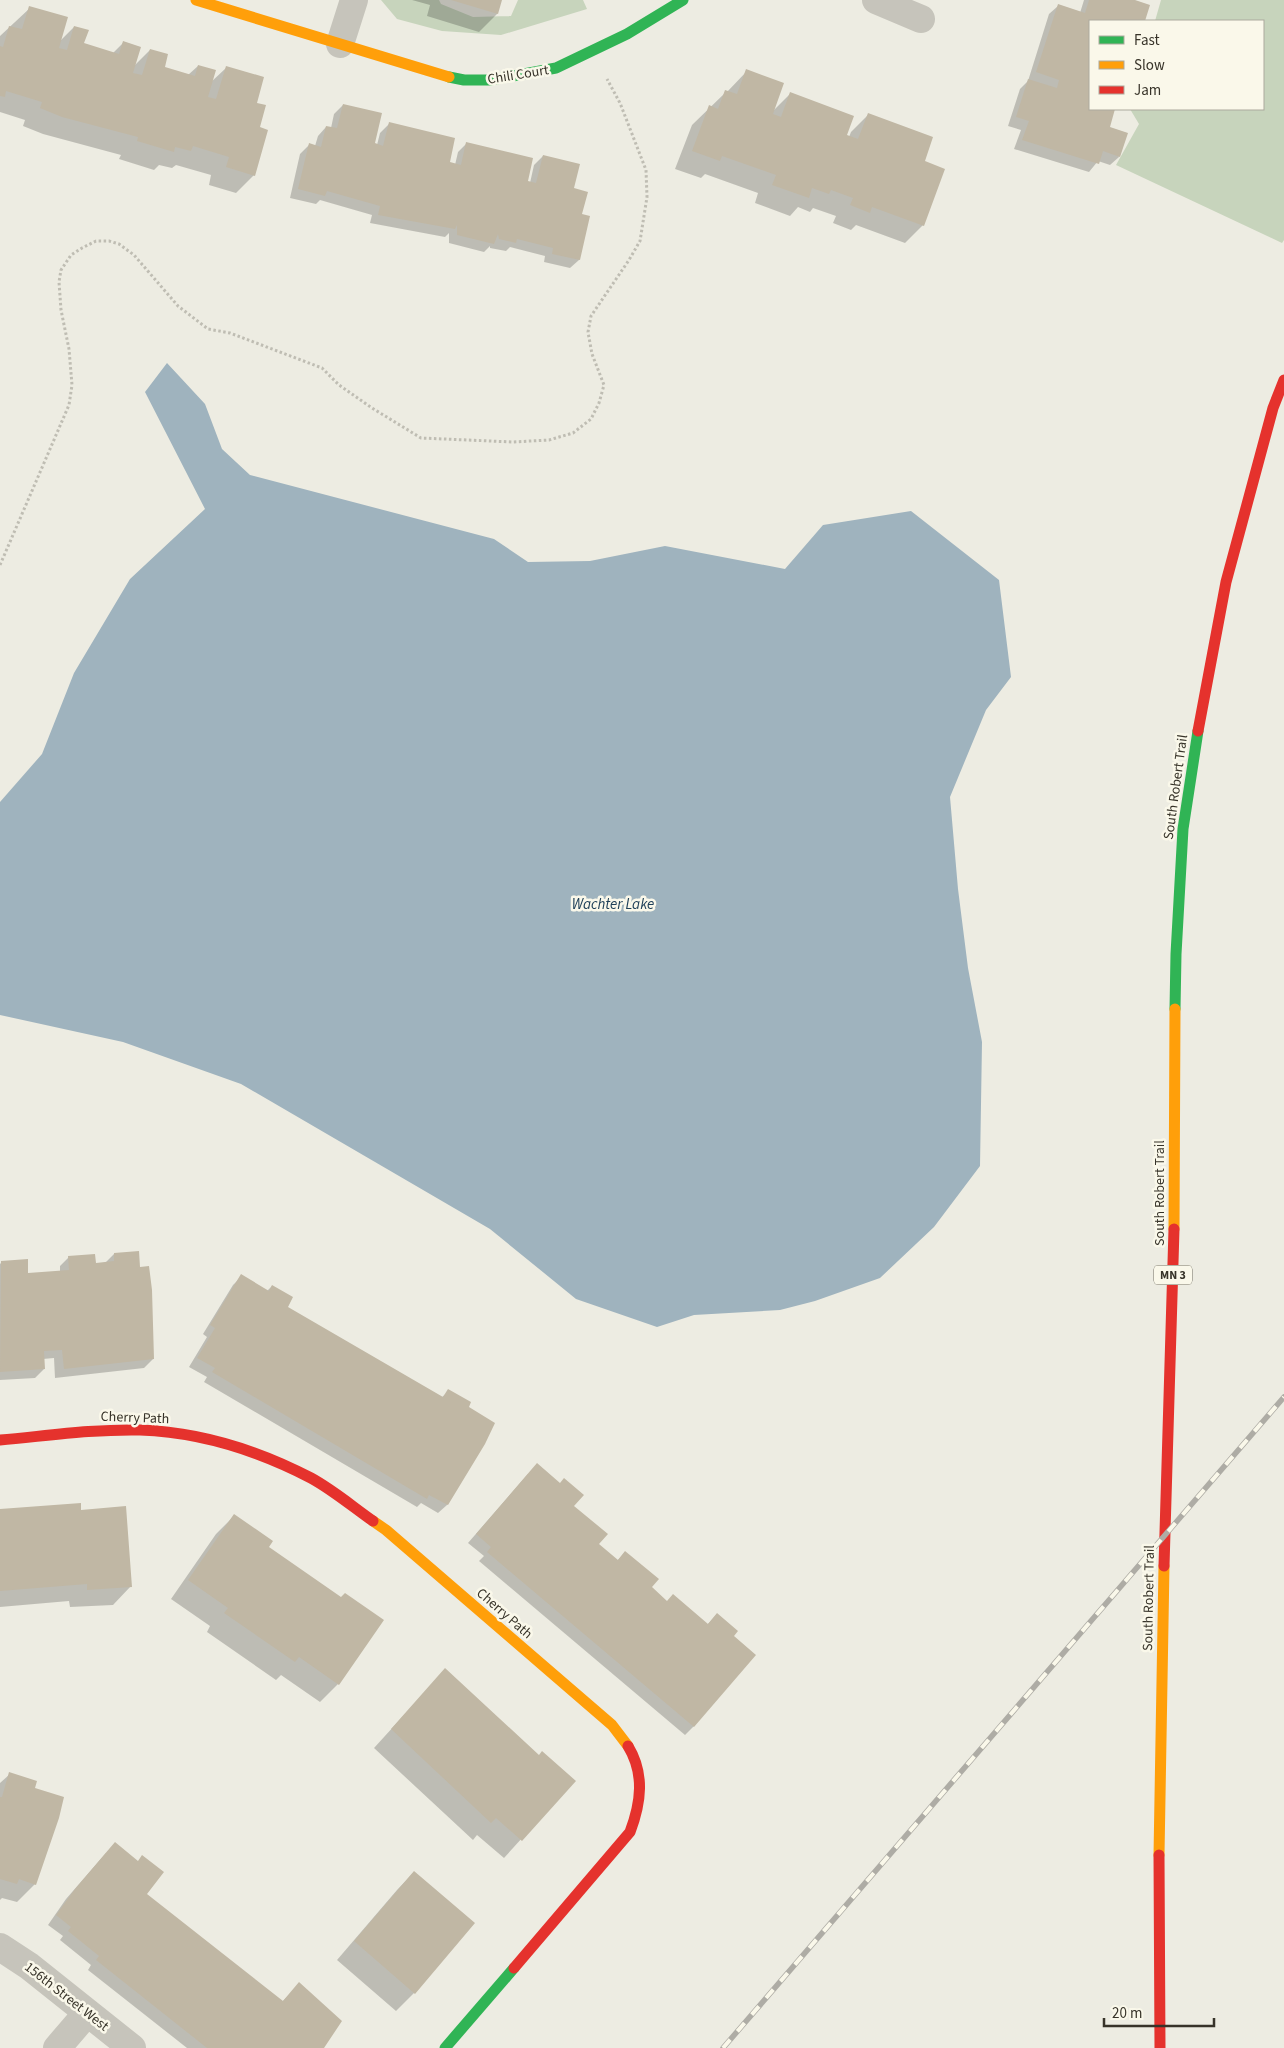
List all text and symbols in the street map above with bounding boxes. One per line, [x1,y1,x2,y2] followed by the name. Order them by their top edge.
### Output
[1089,20,1264,110] legend
[1134,30,1160,51] text: Fast
[1134,55,1165,76] text: Slow
[486,60,550,90] street label: Chili Court
[1134,80,1161,101] text: Jam
[1159,733,1193,841] street label: South Robert Trail
[572,894,654,915] water label: Wachter Lake
[1150,1140,1170,1246] street label: South Robert Trail
[1154,1266,1192,1284] road number: MN 3
[100,1407,170,1429] street label: Cherry Path
[1138,1545,1160,1651] street label: South Robert Trail
[472,1584,537,1644] street label: Cherry Path
[20,1957,113,2036] street label: 156th Street West
[1104,1996,1214,2028] scale bar
[1112,2003,1142,2024] text: 20 m

